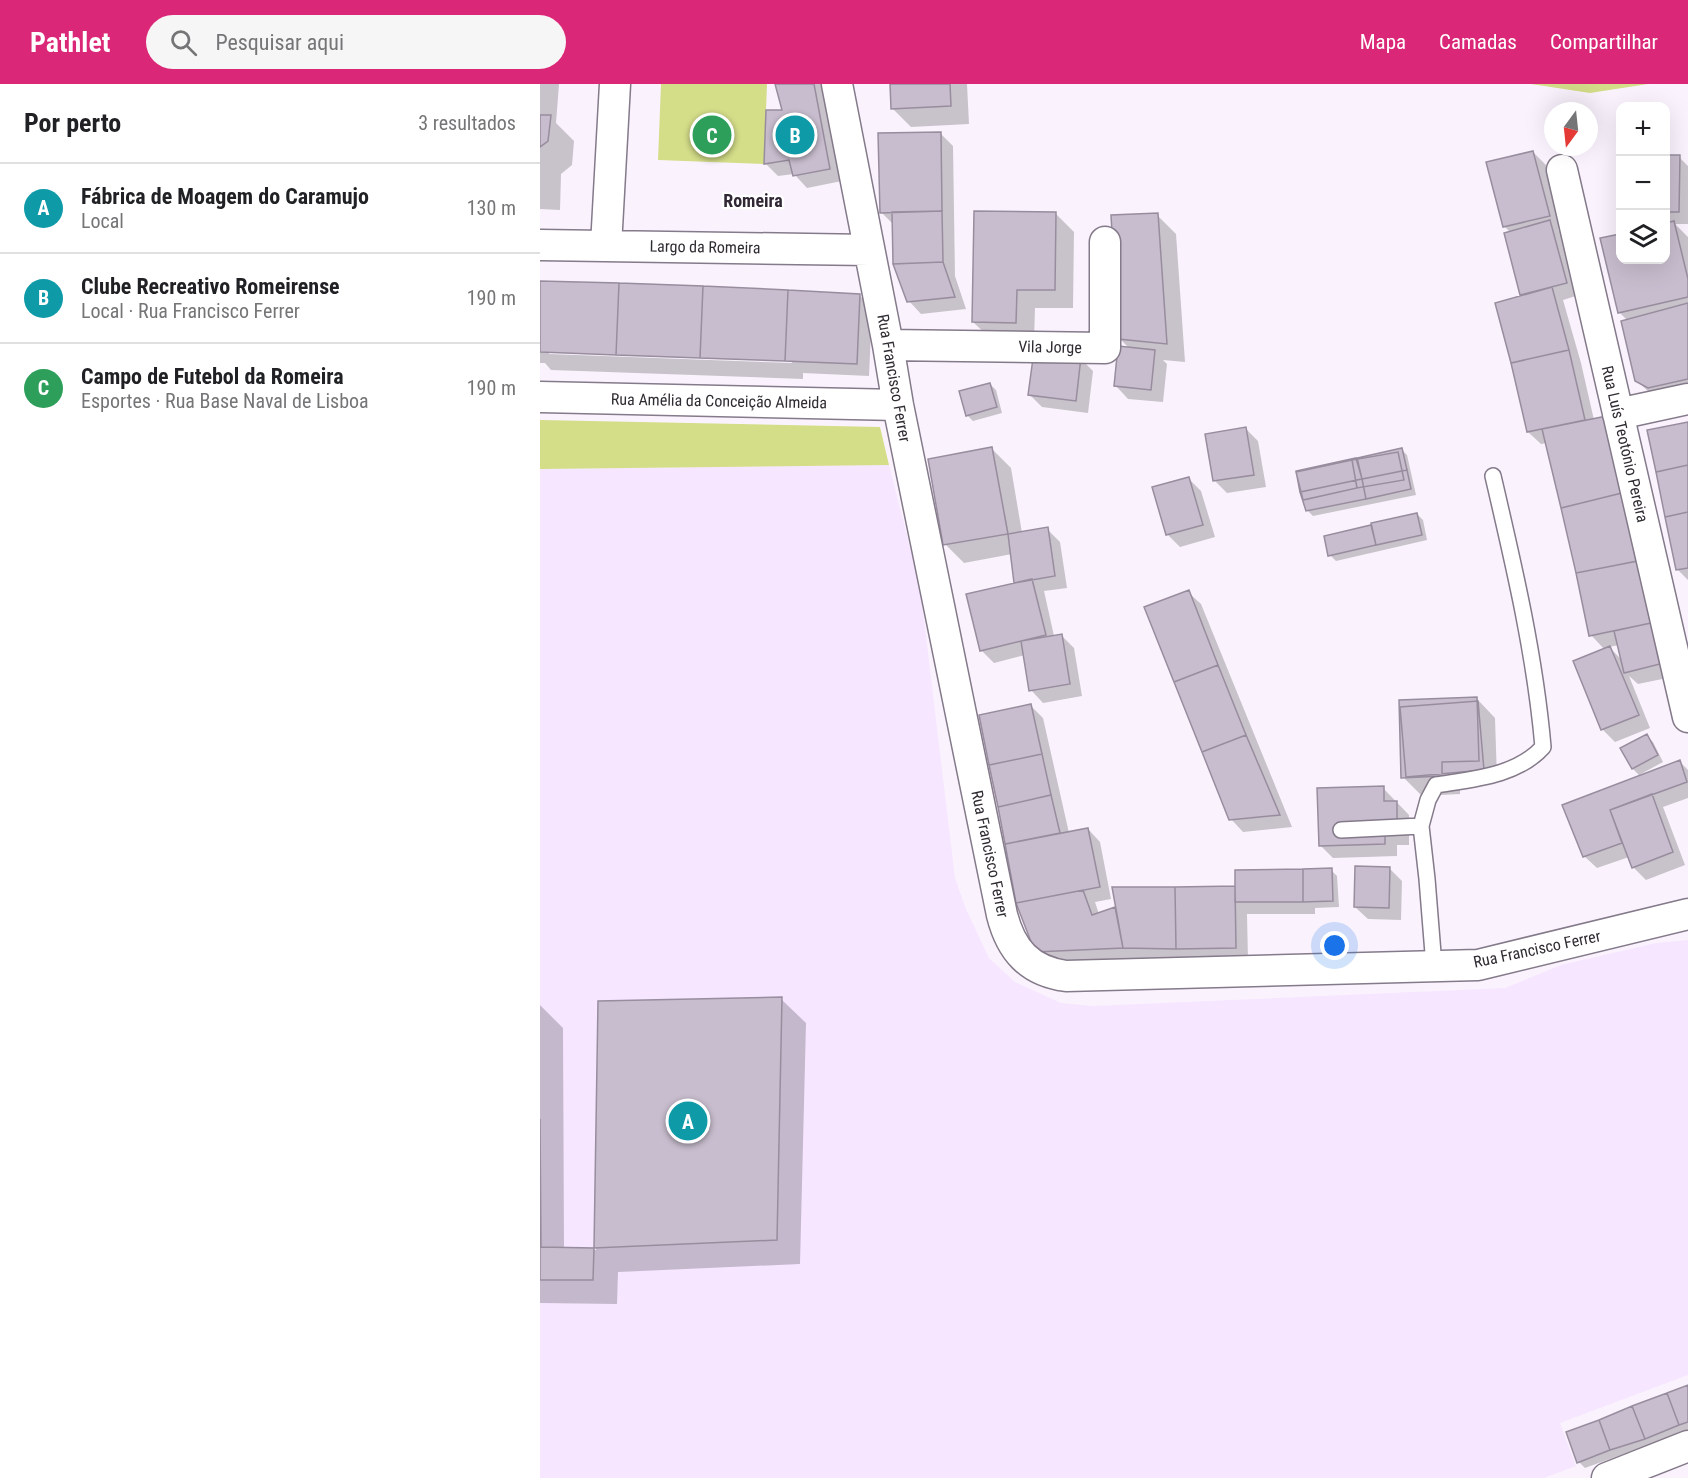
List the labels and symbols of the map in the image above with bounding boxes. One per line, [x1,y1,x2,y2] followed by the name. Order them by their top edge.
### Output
[1544,102,1598,156] north arrow
[692,112,732,158] pin: C
[776,112,814,158] pin: B
[723,190,783,211] district label: Romeira
[649,237,761,257] street label: Largo da Romeira
[873,313,915,444] street label: Rua Francisco Ferrer
[1018,337,1082,357] street label: Vila Jorge
[1598,364,1652,524] street label: Rua Luís Teotónio Pereira
[611,390,827,412] street label: Rua Amélia da Conceição Almeida
[967,789,1013,919] street label: Rua Francisco Ferrer
[1472,926,1602,972] street label: Rua Francisco Ferrer
[1320,931,1349,960] your location
[668,1098,708,1144] pin: A

